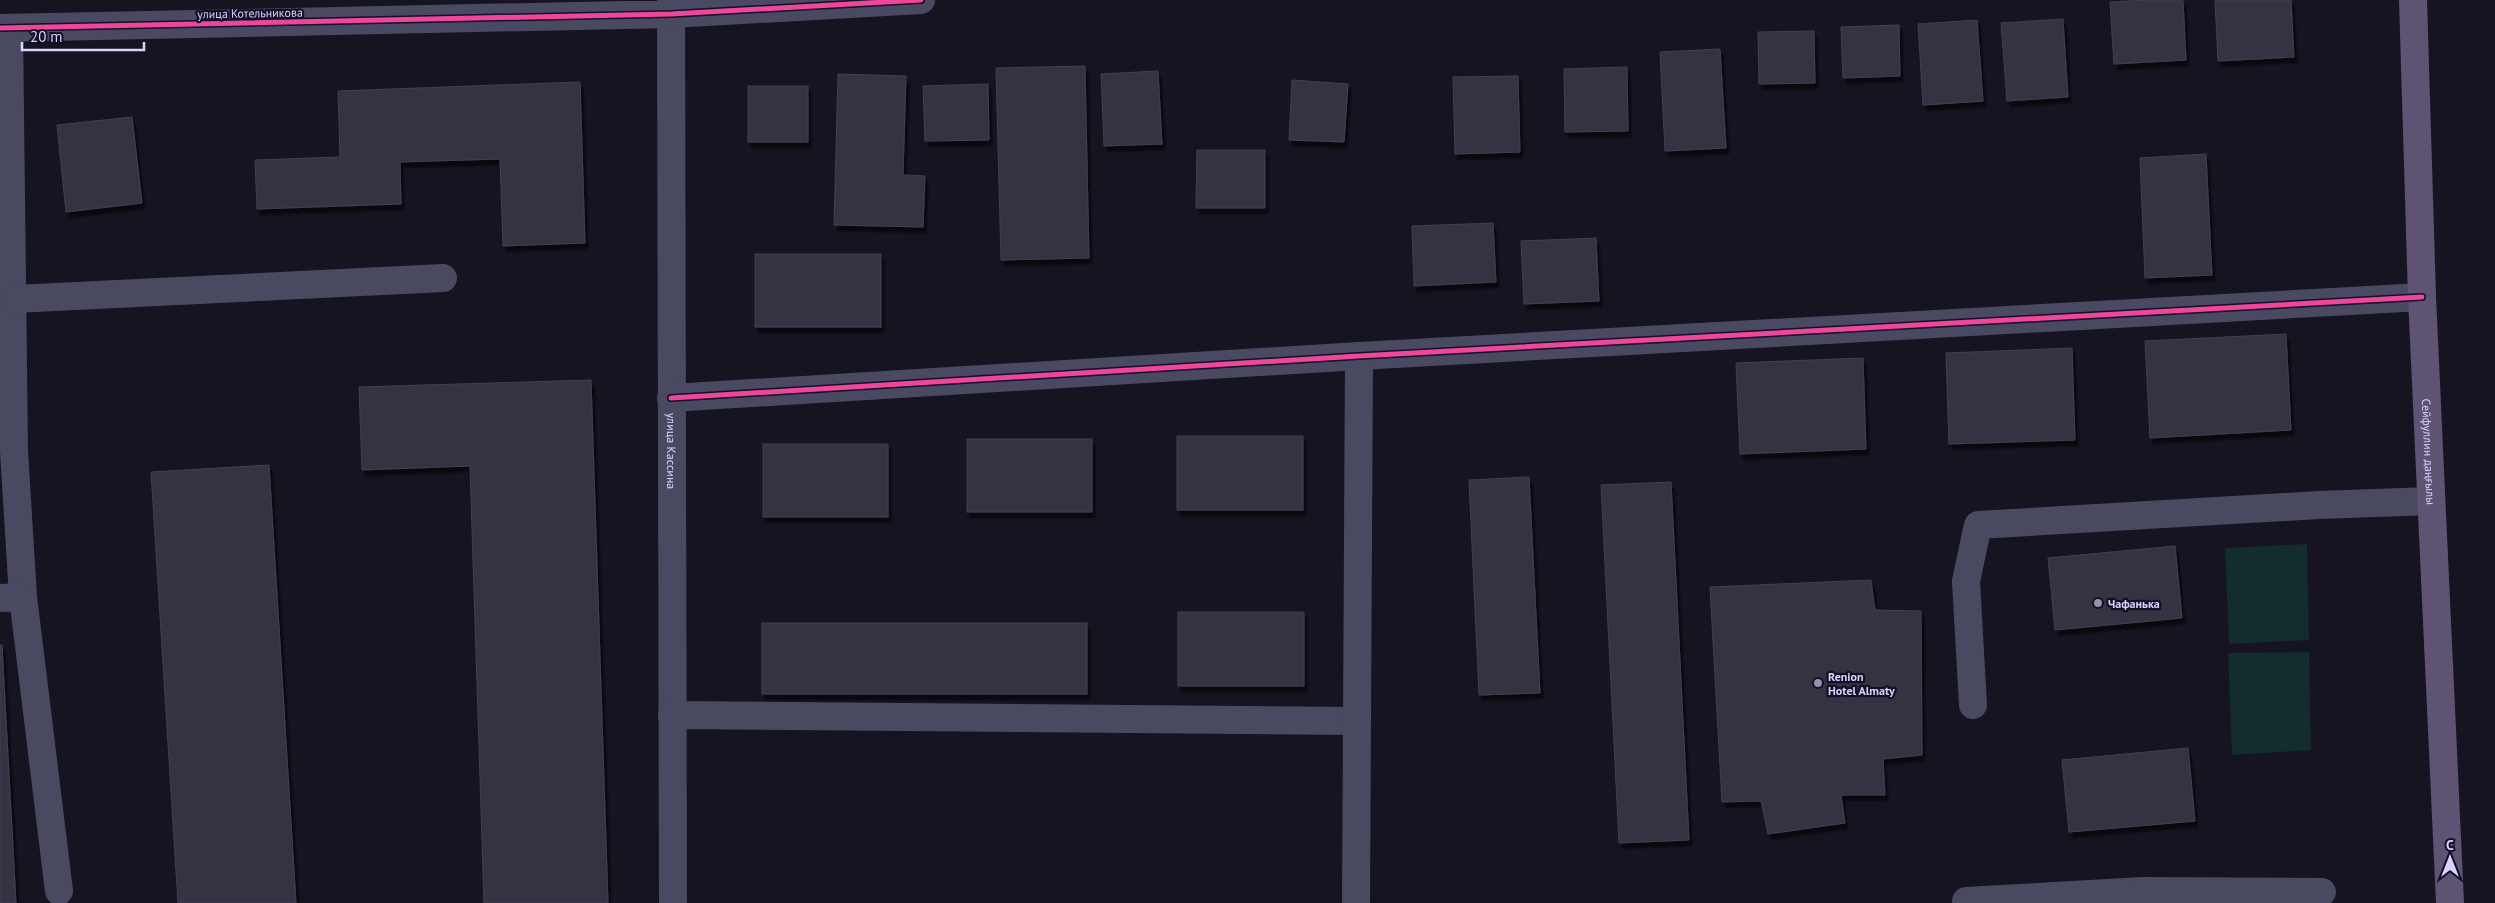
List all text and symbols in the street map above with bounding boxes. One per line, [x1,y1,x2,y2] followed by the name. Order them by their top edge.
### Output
[197,5,303,21] street label: улица Котельникова
[22,20,145,52] scale bar
[30,27,63,46] text: 20 m
[2419,398,2439,505] street label: Сейфуллин даңғылы
[664,413,680,489] street label: улица Кассина
[2108,596,2160,611] place label: Чафанька
[2092,597,2104,609] marker: Чафанька
[1828,669,1895,698] place label: Renion Hotel Almaty
[1812,677,1824,689] marker: Renion Hotel Almaty
[2425,833,2475,883] north arrow
[2446,836,2454,854] text: С

